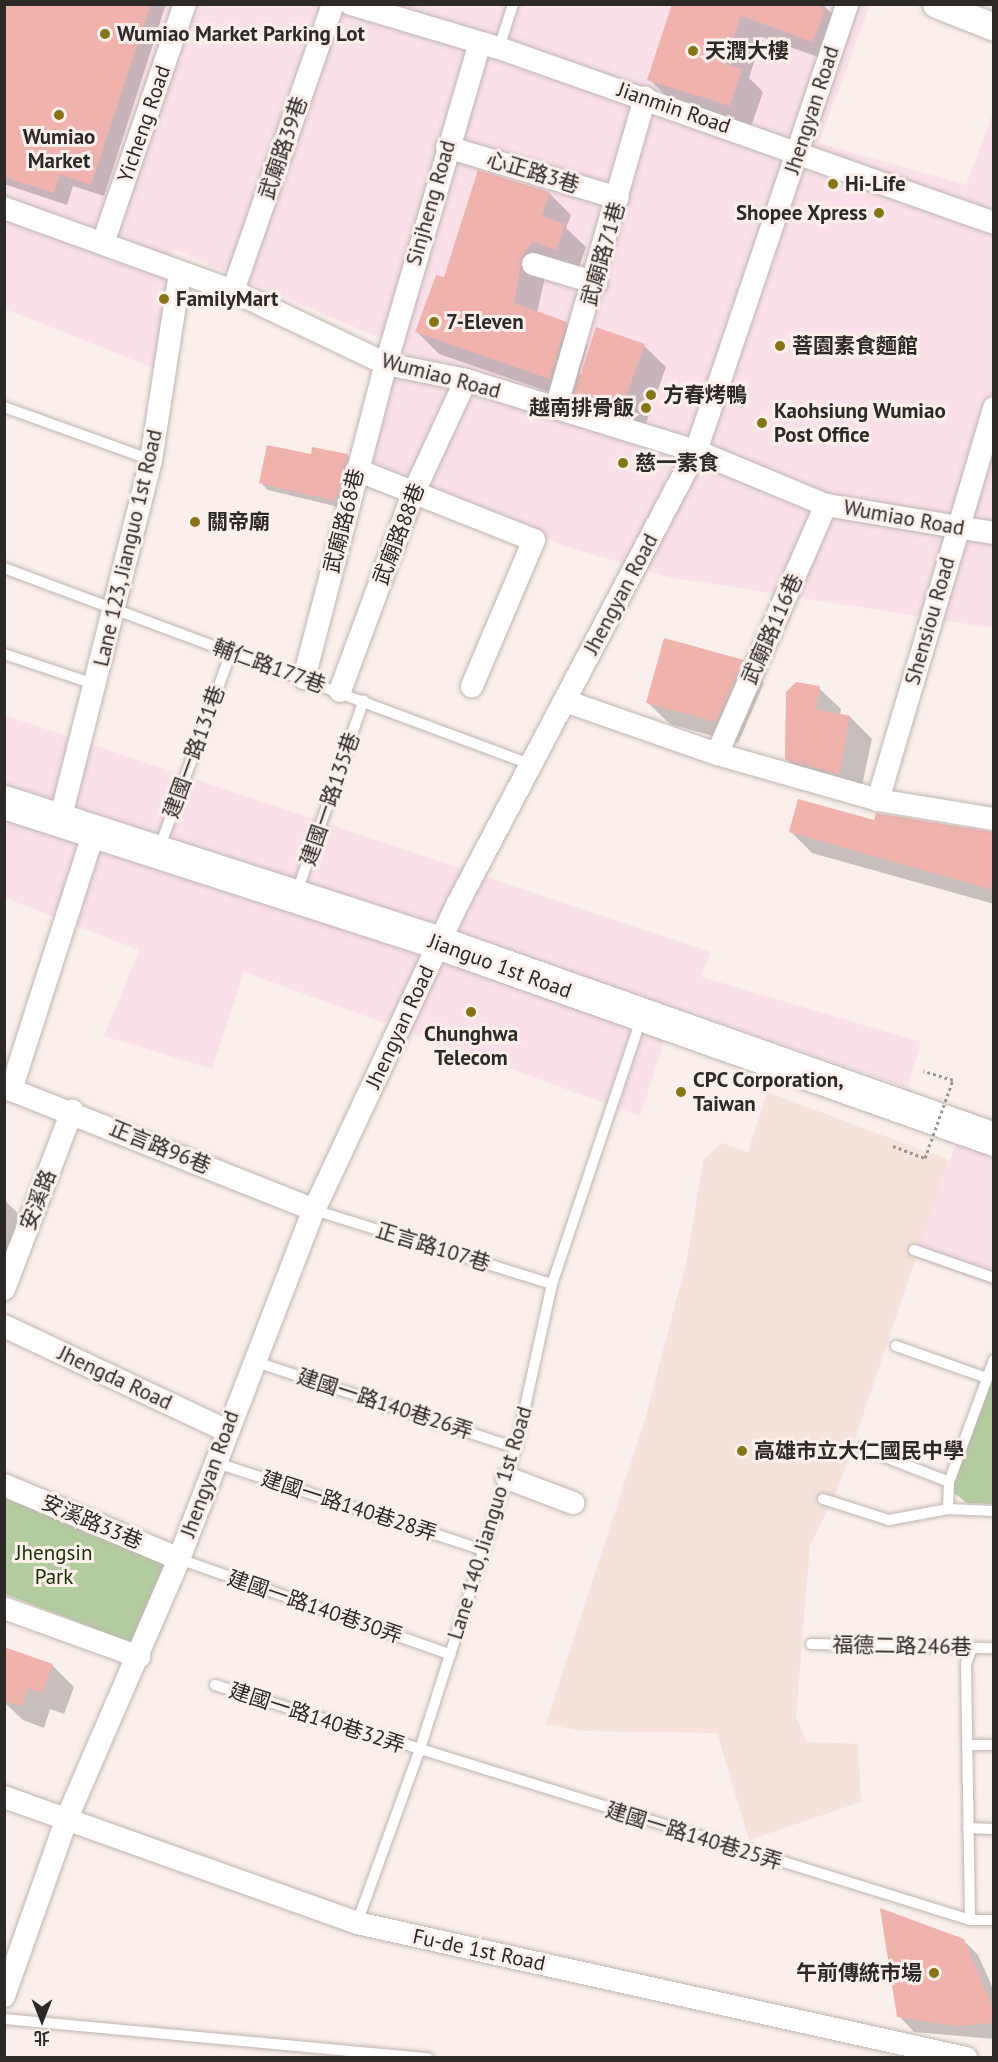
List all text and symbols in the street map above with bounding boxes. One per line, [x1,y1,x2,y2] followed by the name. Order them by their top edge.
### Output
[117,21,365,47] place label: Wumiao Market Parking Lot
[98,27,112,41] marker: Wumiao Market Parking Lot
[705,38,789,64] place label: 天潤大樓
[780,43,844,177] street label: Jhengyan Road
[686,44,700,58] marker: 天潤大樓
[112,62,176,186] street label: Yicheng Road
[614,77,734,139] street label: Jianmin Road
[254,93,312,203] street label: 武廟路39巷
[52,108,66,122] marker: Wumiao Market
[23,124,95,174] place label: Wumiao Market
[401,138,461,268] street label: Sinjheng Road
[484,146,582,198] street label: 心正路3巷
[845,171,906,197] place label: Hi-Life
[826,177,840,191] marker: Hi-Life
[576,199,630,309] street label: 武廟路71巷
[735,200,867,226] place label: Shopee Xpress
[872,206,886,220] marker: Shopee Xpress
[176,286,278,312] place label: FamilyMart
[157,292,171,306] marker: FamilyMart
[446,309,524,335] place label: 7-Eleven
[427,315,441,329] marker: 7-Eleven
[792,333,918,359] place label: 菩園素食麵館
[773,339,787,353] marker: 菩園素食麵館
[379,348,503,404] street label: Wumiao Road
[663,382,747,408] place label: 方春烤鴨
[644,388,658,402] marker: 方春烤鴨
[529,395,634,421] place label: 越南排骨飯
[774,398,946,448] place label: Kaohsiung Wumiao Post Office
[639,401,653,415] marker: 越南排骨飯
[755,416,769,430] marker: Kaohsiung Wumiao Post Office
[88,426,168,670] street label: Lane 123, Jianguo 1st Road
[635,450,719,476] place label: 慈一素食
[616,456,630,470] marker: 慈一素食
[319,466,369,576] street label: 武廟路68巷
[368,480,430,588] street label: 武廟路88巷
[842,495,966,541] street label: Wumiao Road
[207,509,270,535] place label: 關帝廟
[188,515,202,529] marker: 關帝廟
[579,529,663,659] street label: Jhengyan Road
[900,554,960,688] street label: Shensiou Road
[736,570,808,688] street label: 武廟路116巷
[209,634,329,698] street label: 輔仁路177巷
[158,682,230,822] street label: 建國一路131巷
[295,729,365,869] street label: 建國一路135巷
[425,928,575,1004] street label: Jianguo 1st Road
[361,962,439,1092] street label: Jhengyan Road
[464,1005,478,1019] marker: Chunghwa Telecom
[424,1021,518,1071] place label: Chunghwa Telecom
[693,1067,845,1117] place label: CPC Corporation, Taiwan
[674,1085,688,1099] marker: CPC Corporation, Taiwan
[106,1115,214,1179] street label: 正言路96巷
[15,1166,61,1234] street label: 安溪路
[373,1218,493,1276] street label: 正言路107巷
[54,1341,176,1415] street label: Jhengda Road
[294,1364,476,1444] street label: 建國一路140巷26弄
[442,1403,538,1643] street label: Lane 140, Jianguo 1st Road
[175,1407,245,1541] street label: Jhengyan Road
[754,1438,964,1464] place label: 高雄市立大仁國民中學
[735,1444,749,1458] marker: 高雄市立大仁國民中學
[258,1466,440,1546] street label: 建國一路140巷28弄
[38,1490,146,1554] street label: 安溪路33巷
[16,1540,92,1590] park label: Jhengsin Park
[224,1565,406,1649] street label: 建國一路140巷30弄
[832,1632,972,1660] street label: 福德二路246巷
[226,1678,408,1758] street label: 建國一路140巷32弄
[603,1797,785,1875] street label: 建國一路140巷25弄
[410,1924,548,1976] street label: Fu-de 1st Road
[796,1960,922,1986] place label: 午前傳統市場
[927,1966,941,1980] marker: 午前傳統市場
[12,1990,72,2050] north arrow
[34,2028,50,2048] text: 北

